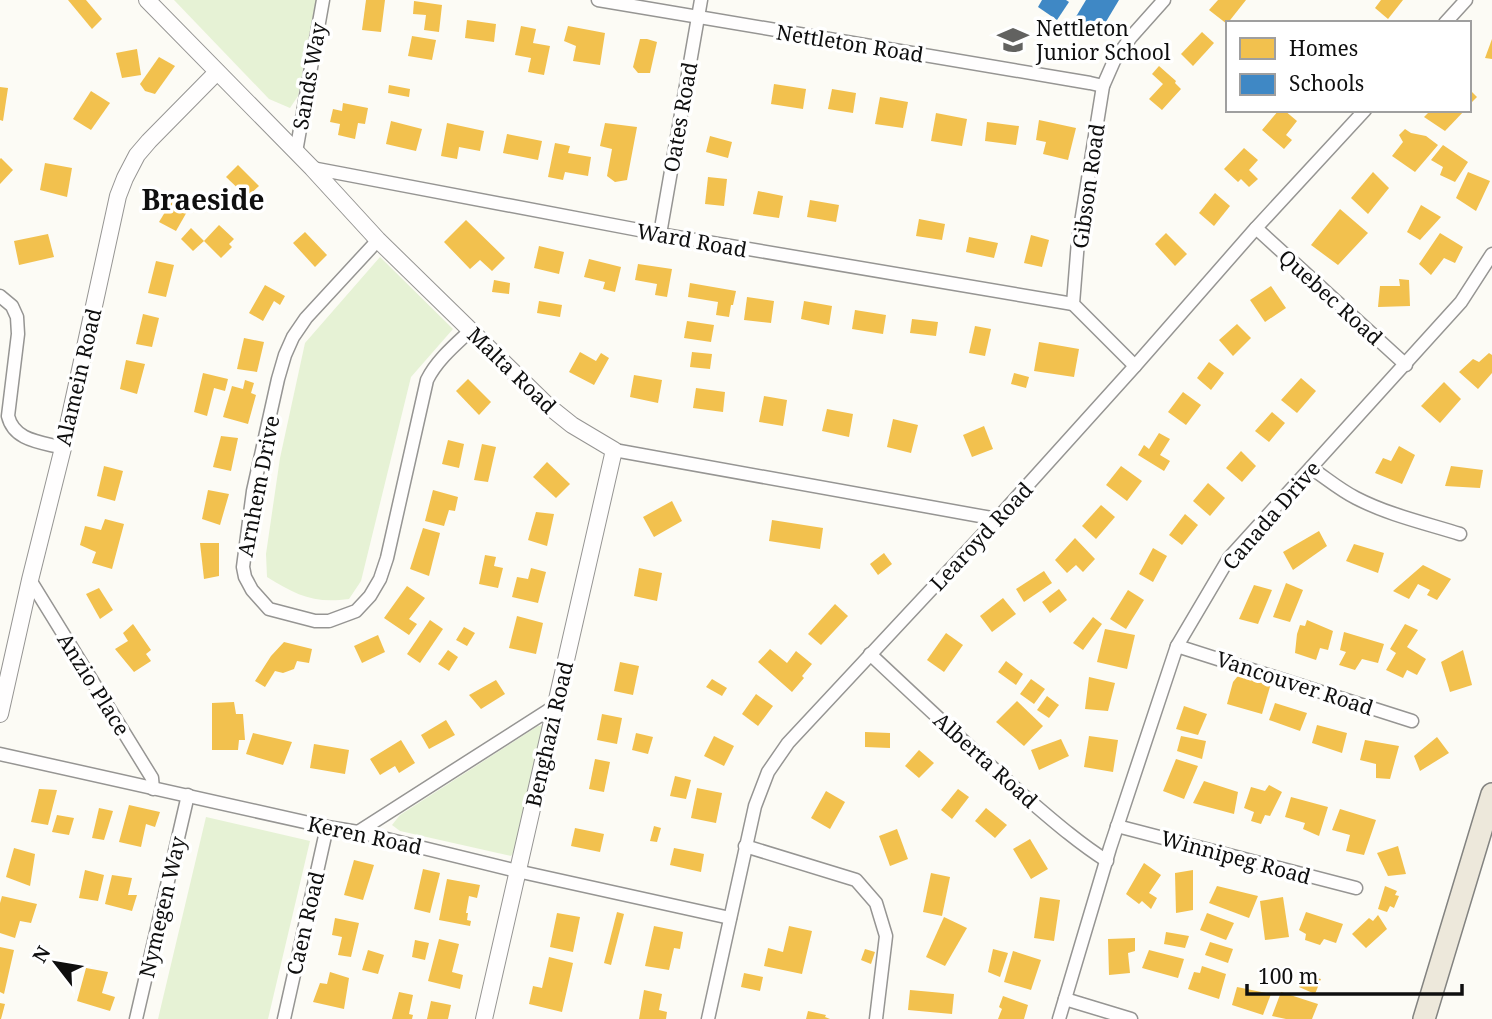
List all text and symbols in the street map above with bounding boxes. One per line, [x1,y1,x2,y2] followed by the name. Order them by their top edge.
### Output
[1035,14,1171,66] place label: Nettleton Junior School
[774,18,926,68] street label: Nettleton Road
[286,20,332,132] street label: Sands Way
[1226,21,1471,112] legend
[996,23,1030,57] school or university icon: Nettleton Junior School
[1289,34,1358,62] text: Homes
[657,60,703,174] street label: Oates Road
[1289,69,1364,97] text: Schools
[1065,122,1111,250] street label: Gibson Road
[141,180,265,218] district label: Braeside
[635,217,749,263] street label: Ward Road
[1273,243,1389,351] street label: Quebec Road
[49,305,107,449] street label: Alamein Road
[462,321,563,419] street label: Malta Road
[231,413,285,559] street label: Arnhem Drive
[1216,455,1326,575] street label: Canada Drive
[924,476,1039,596] street label: Learoyd Road
[51,627,137,741] street label: Anzio Place
[1213,644,1377,722] street label: Vancouver Road
[519,658,579,809] street label: Benghazi Road
[928,706,1044,814] street label: Alberta Road
[305,809,425,861] street label: Keren Road
[1158,824,1314,890] street label: Winnipeg Road
[132,833,192,980] street label: Nymegen Way
[279,868,331,978] street label: Caen Road
[21,928,91,998] north arrow
[26,941,56,967] text: N
[1247,953,1462,997] scale bar
[1258,962,1319,990] text: 100 m

